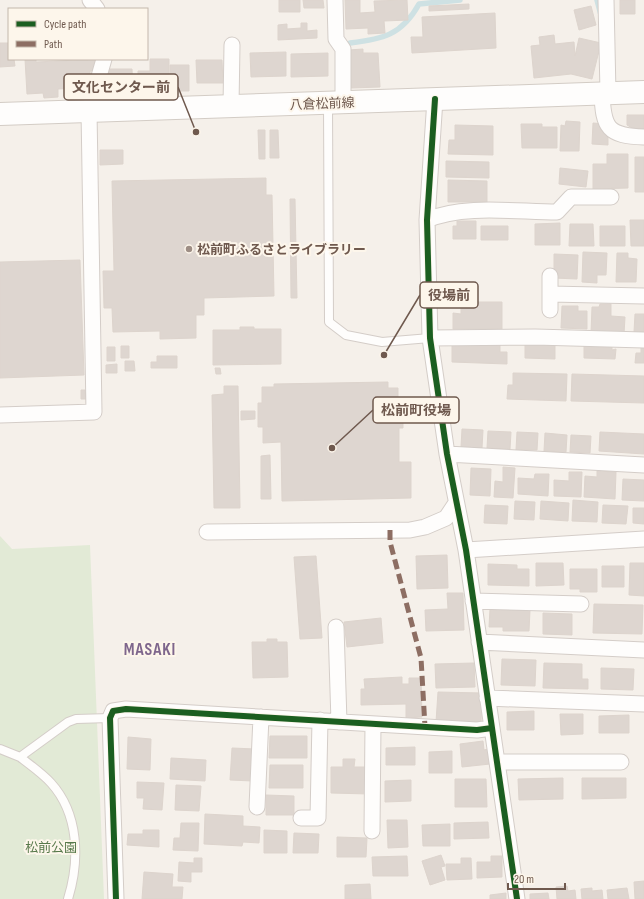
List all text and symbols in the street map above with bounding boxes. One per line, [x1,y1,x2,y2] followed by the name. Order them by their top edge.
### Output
[8,8,148,60] legend
[44,17,86,32] text: Cycle path
[44,37,62,52] text: Path
[64,74,178,100] callout: 文化センター前
[72,79,170,96] text: 文化センター前
[289,95,355,113] street label: 八倉松前線
[197,242,366,258] place label: 松前町ふるさとライブラリー
[184,244,194,254] marker: 松前町ふるさとライブラリー
[420,282,478,308] callout: 役場前
[428,287,470,304] text: 役場前
[373,397,459,423] callout: 松前町役場
[381,402,451,419] text: 松前町役場
[124,640,176,660] district label: MASAKI
[25,840,77,856] park label: 松前公園
[508,865,565,891] scale bar
[514,872,534,887] text: 20 m

